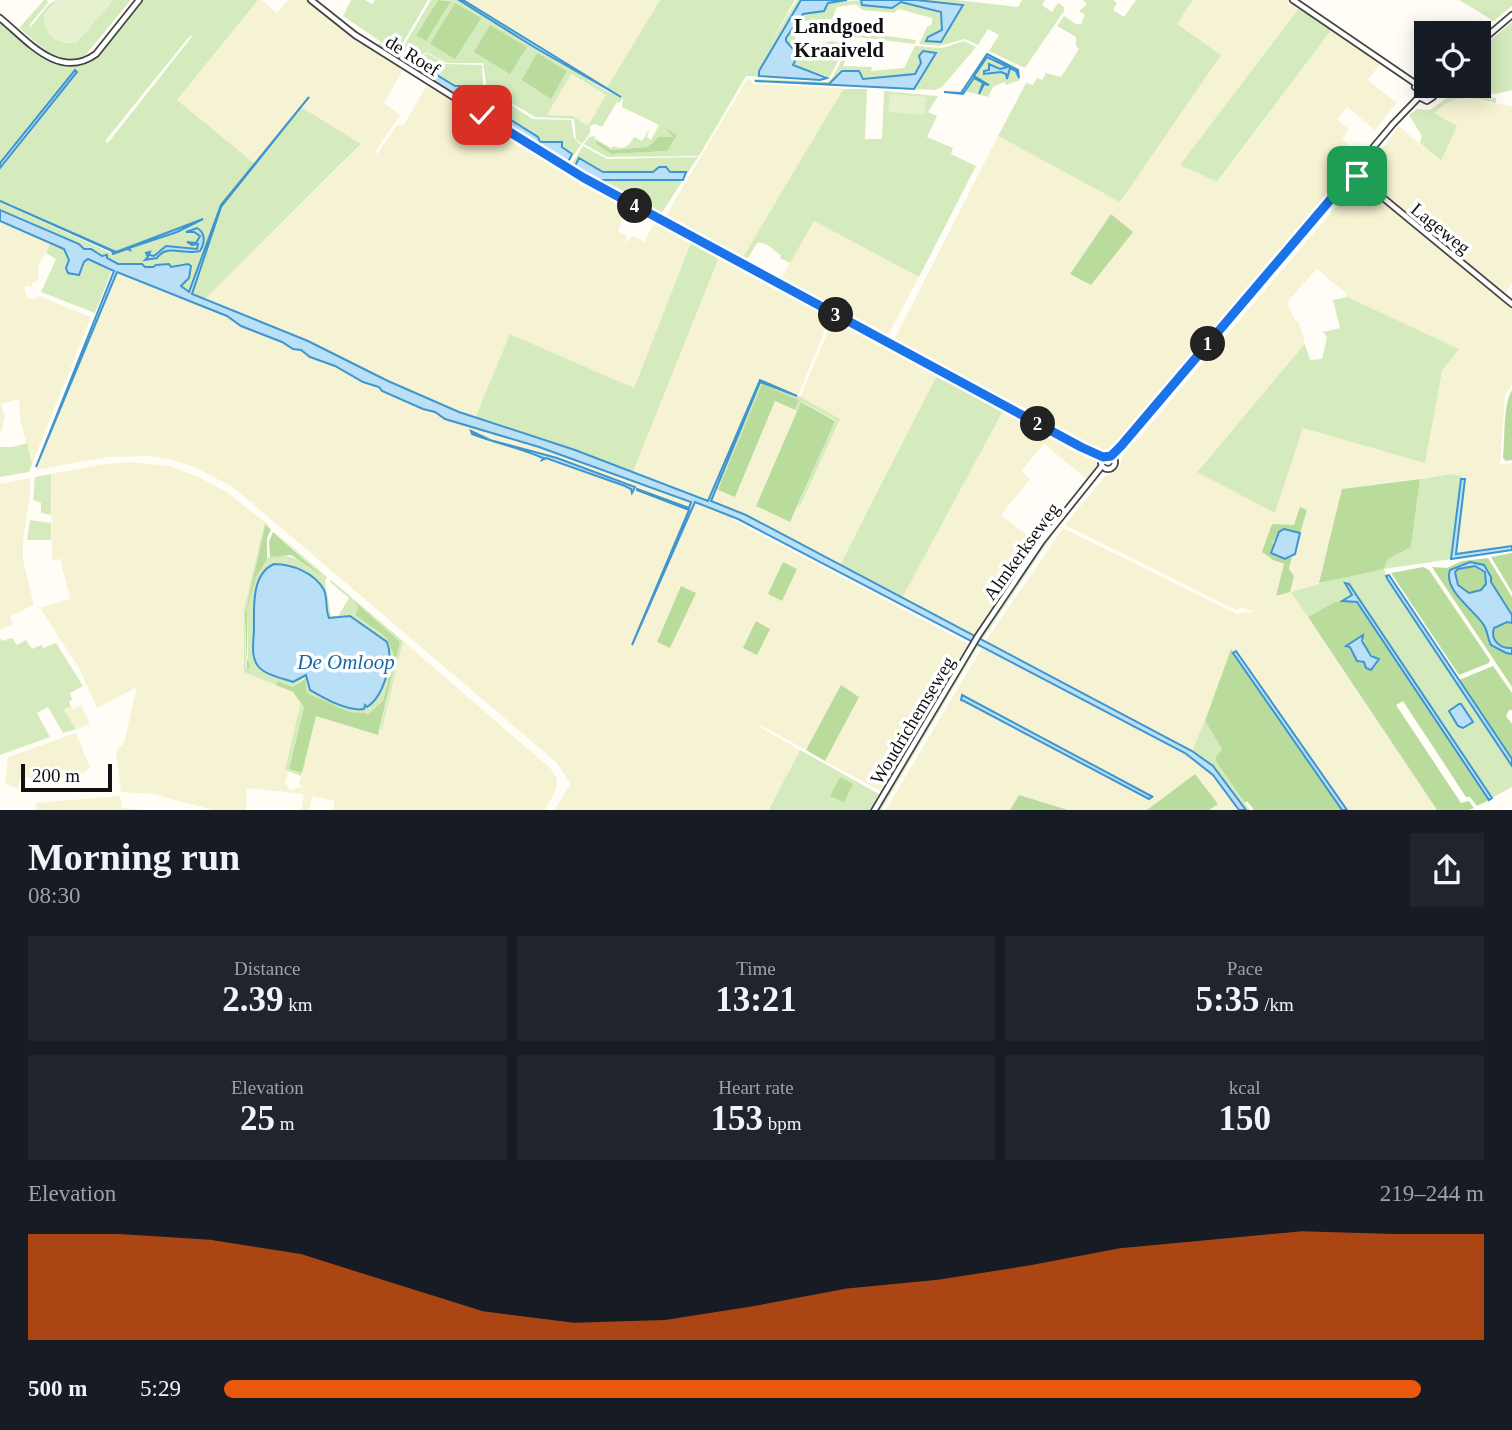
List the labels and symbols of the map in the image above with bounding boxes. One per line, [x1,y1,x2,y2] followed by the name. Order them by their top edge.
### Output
[794,14,884,62] district label: Landgoed Kraaiveld
[382,31,444,80] street label: de Roef
[452,85,512,145] pin
[1327,146,1387,206] pin
[618,188,652,224] pin: 4
[1407,198,1475,259] street label: Lageweg
[818,298,854,332] pin: 3
[1190,326,1226,362] pin: 1
[1020,406,1056,442] pin: 2
[979,498,1064,604] street label: Almkerkseweg
[296,650,395,674] water label: De Omloop
[866,652,959,788] street label: Woudrichemseweg
[21,762,112,793] scale bar

